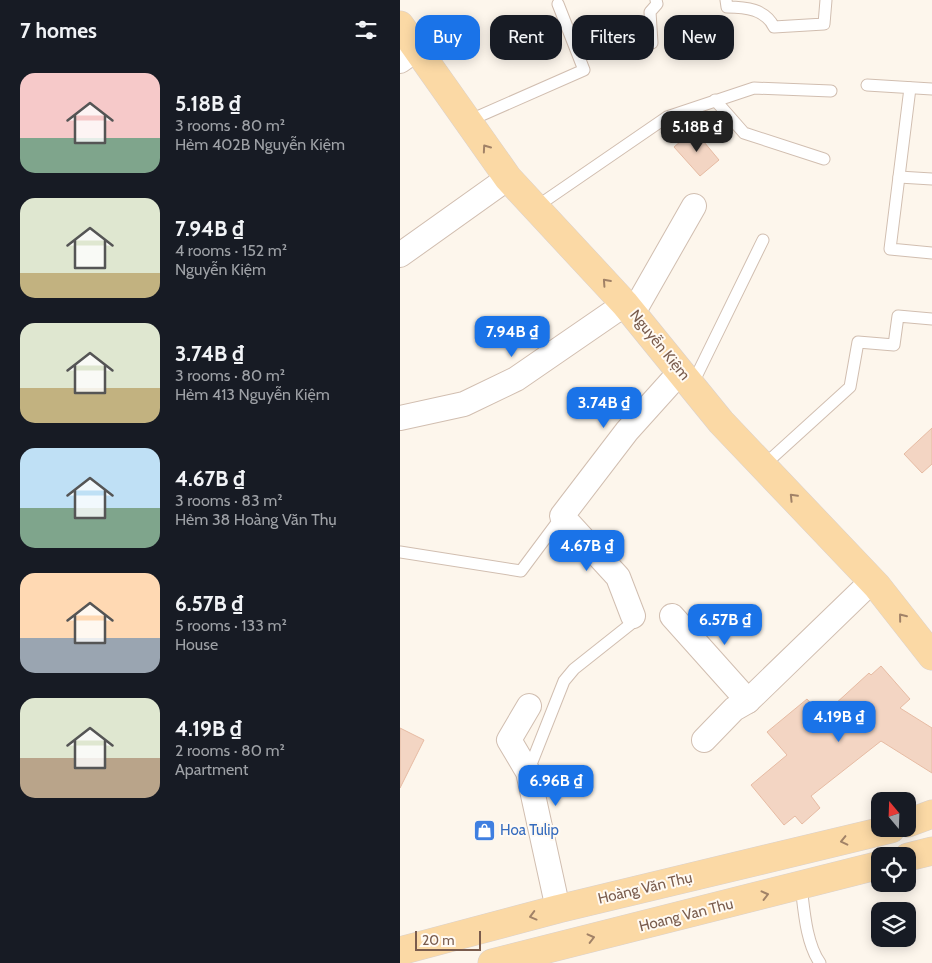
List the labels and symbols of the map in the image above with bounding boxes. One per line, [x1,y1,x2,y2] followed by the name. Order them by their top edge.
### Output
[651,110,743,153] pin: 5.18B ₫
[483,144,492,154] one-way arrow
[603,279,612,288] one-way arrow
[626,306,694,384] street label: Nguyễn Kiệm
[466,316,558,358] pin: 7.94B ₫
[558,386,650,429] pin: 3.74B ₫
[790,494,799,503] one-way arrow
[541,530,633,572] pin: 4.67B ₫
[679,604,771,646] pin: 6.57B ₫
[898,614,907,623] one-way arrow
[793,700,885,743] pin: 4.19B ₫
[510,764,602,807] pin: 6.96B ₫
[871,792,916,838] north arrow
[472,818,496,842] shop icon: Hoa Tulip
[500,821,559,839] place label: Hoa Tulip
[839,835,848,846] one-way arrow
[596,868,694,908] street label: Hoàng Văn Thụ
[761,890,770,901] one-way arrow
[637,895,735,935] street label: Hoang Van Thu
[528,910,537,921] one-way arrow
[415,928,481,951] scale bar
[586,934,594,944] one-way arrow

